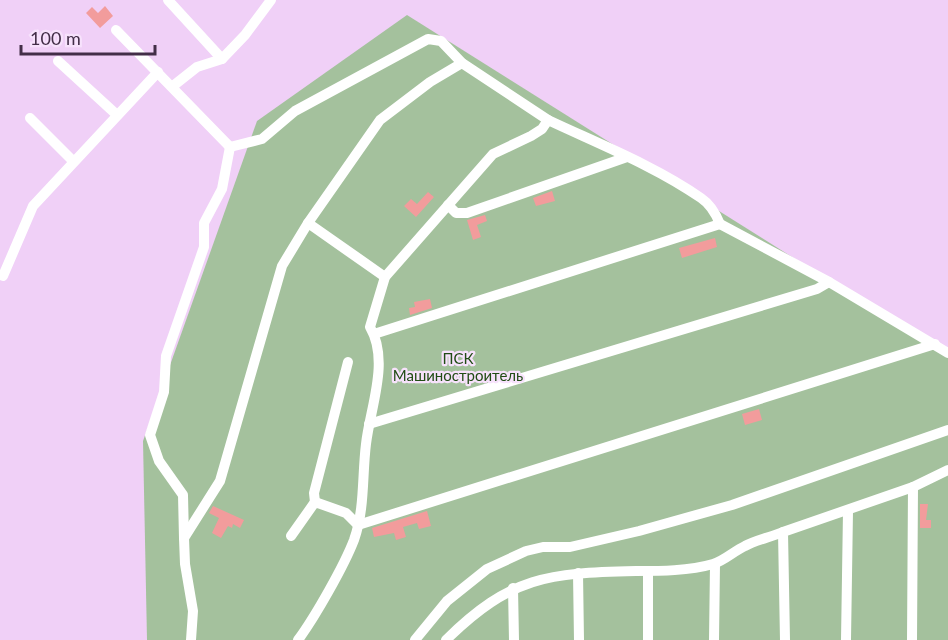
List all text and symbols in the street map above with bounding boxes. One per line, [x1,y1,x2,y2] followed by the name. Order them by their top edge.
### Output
[21,18,154,56] scale bar
[30,27,81,49] text: 100 m
[393,349,523,384] park label: ПСК Машиностроитель

